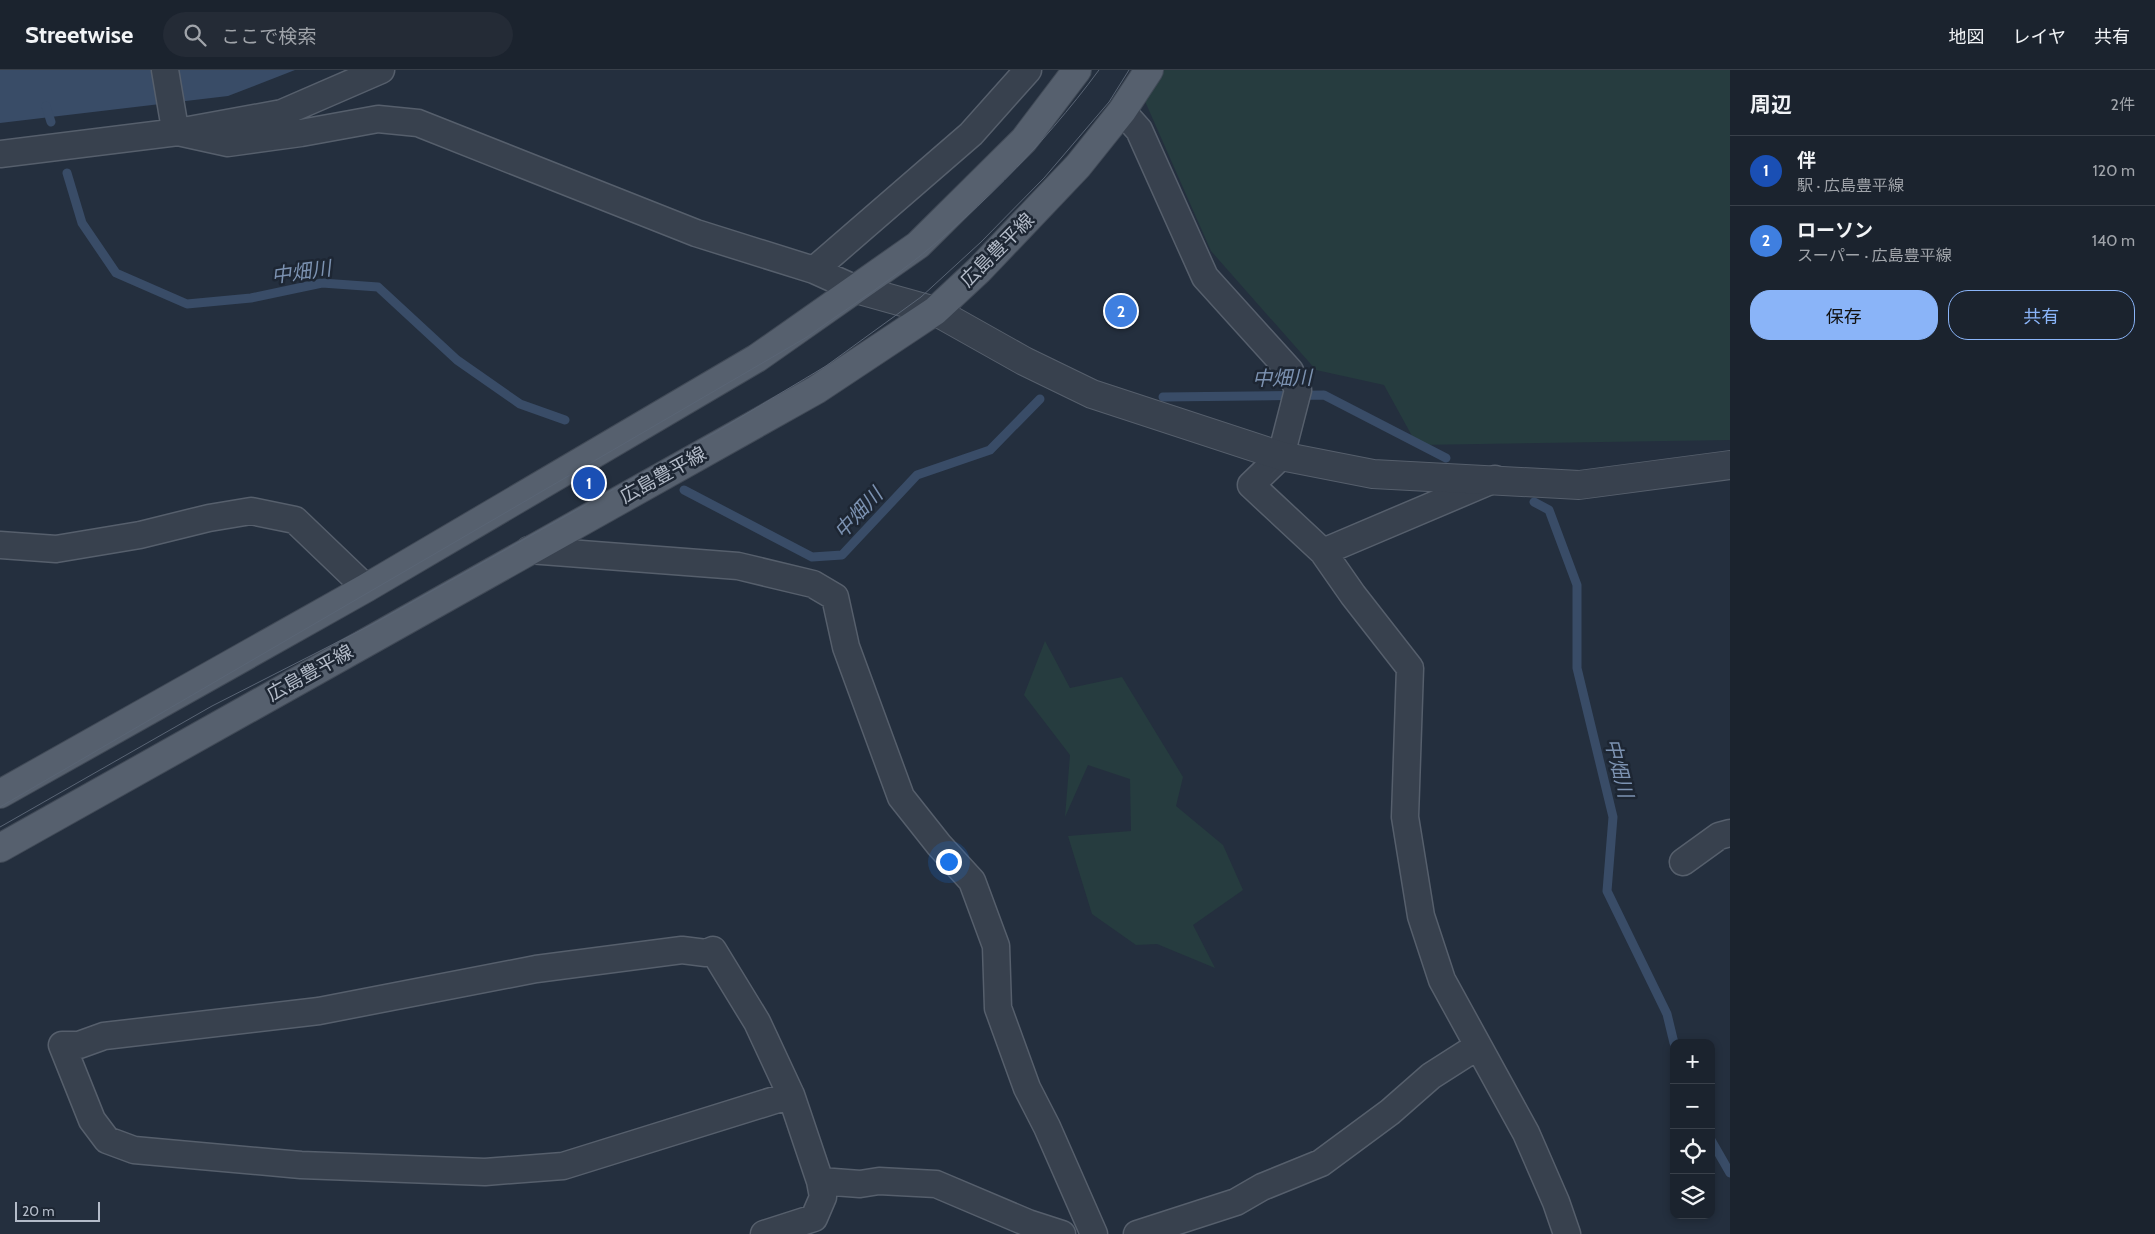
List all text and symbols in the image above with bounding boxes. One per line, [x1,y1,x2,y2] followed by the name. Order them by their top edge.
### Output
[163,12,513,57] search box
[25,20,133,49] text: Streetwise
[181,21,209,49] icon: search
[221,25,316,48] text: ここで検索
[1949,26,1985,48] text: 地図
[2013,26,2066,48] text: レイヤ
[2094,26,2130,48] text: 共有
[1750,92,1792,117] text: 周辺
[2111,95,2135,114] text: 2件
[1797,149,1816,172] text: 伴
[1763,161,1769,180] text: 1
[2093,161,2135,180] text: 120 m
[1797,176,1904,195] text: 駅 · 広島豊平線
[955,208,1039,292] street label: 広島豊平線
[1797,219,1873,242] text: ローソン
[1762,231,1770,250] text: 2
[2092,231,2135,250] text: 140 m
[1797,246,1952,265] text: スーパー · 広島豊平線
[270,256,334,288] water label: 中畑川
[1750,290,1938,340] button: 保存
[1948,290,2135,340] button: 共有
[1105,292,1137,330] pin: 2
[1252,365,1314,391] water label: 中畑川
[616,442,710,508] street label: 広島豊平線
[573,464,605,502] pin: 1
[829,481,889,543] water label: 中畑川
[263,640,357,706] street label: 広島豊平線
[1600,736,1638,802] water label: 中畑川
[936,849,962,875] your location
[1670,1039,1715,1219] map controls
[1670,1039,1715,1084] button: +
[1670,1084,1715,1129] button: −
[1670,1129,1715,1174] button: locate
[1670,1174,1715,1219] button: layers
[15,1199,100,1222] scale bar
[22,1202,55,1220] text: 20 m

